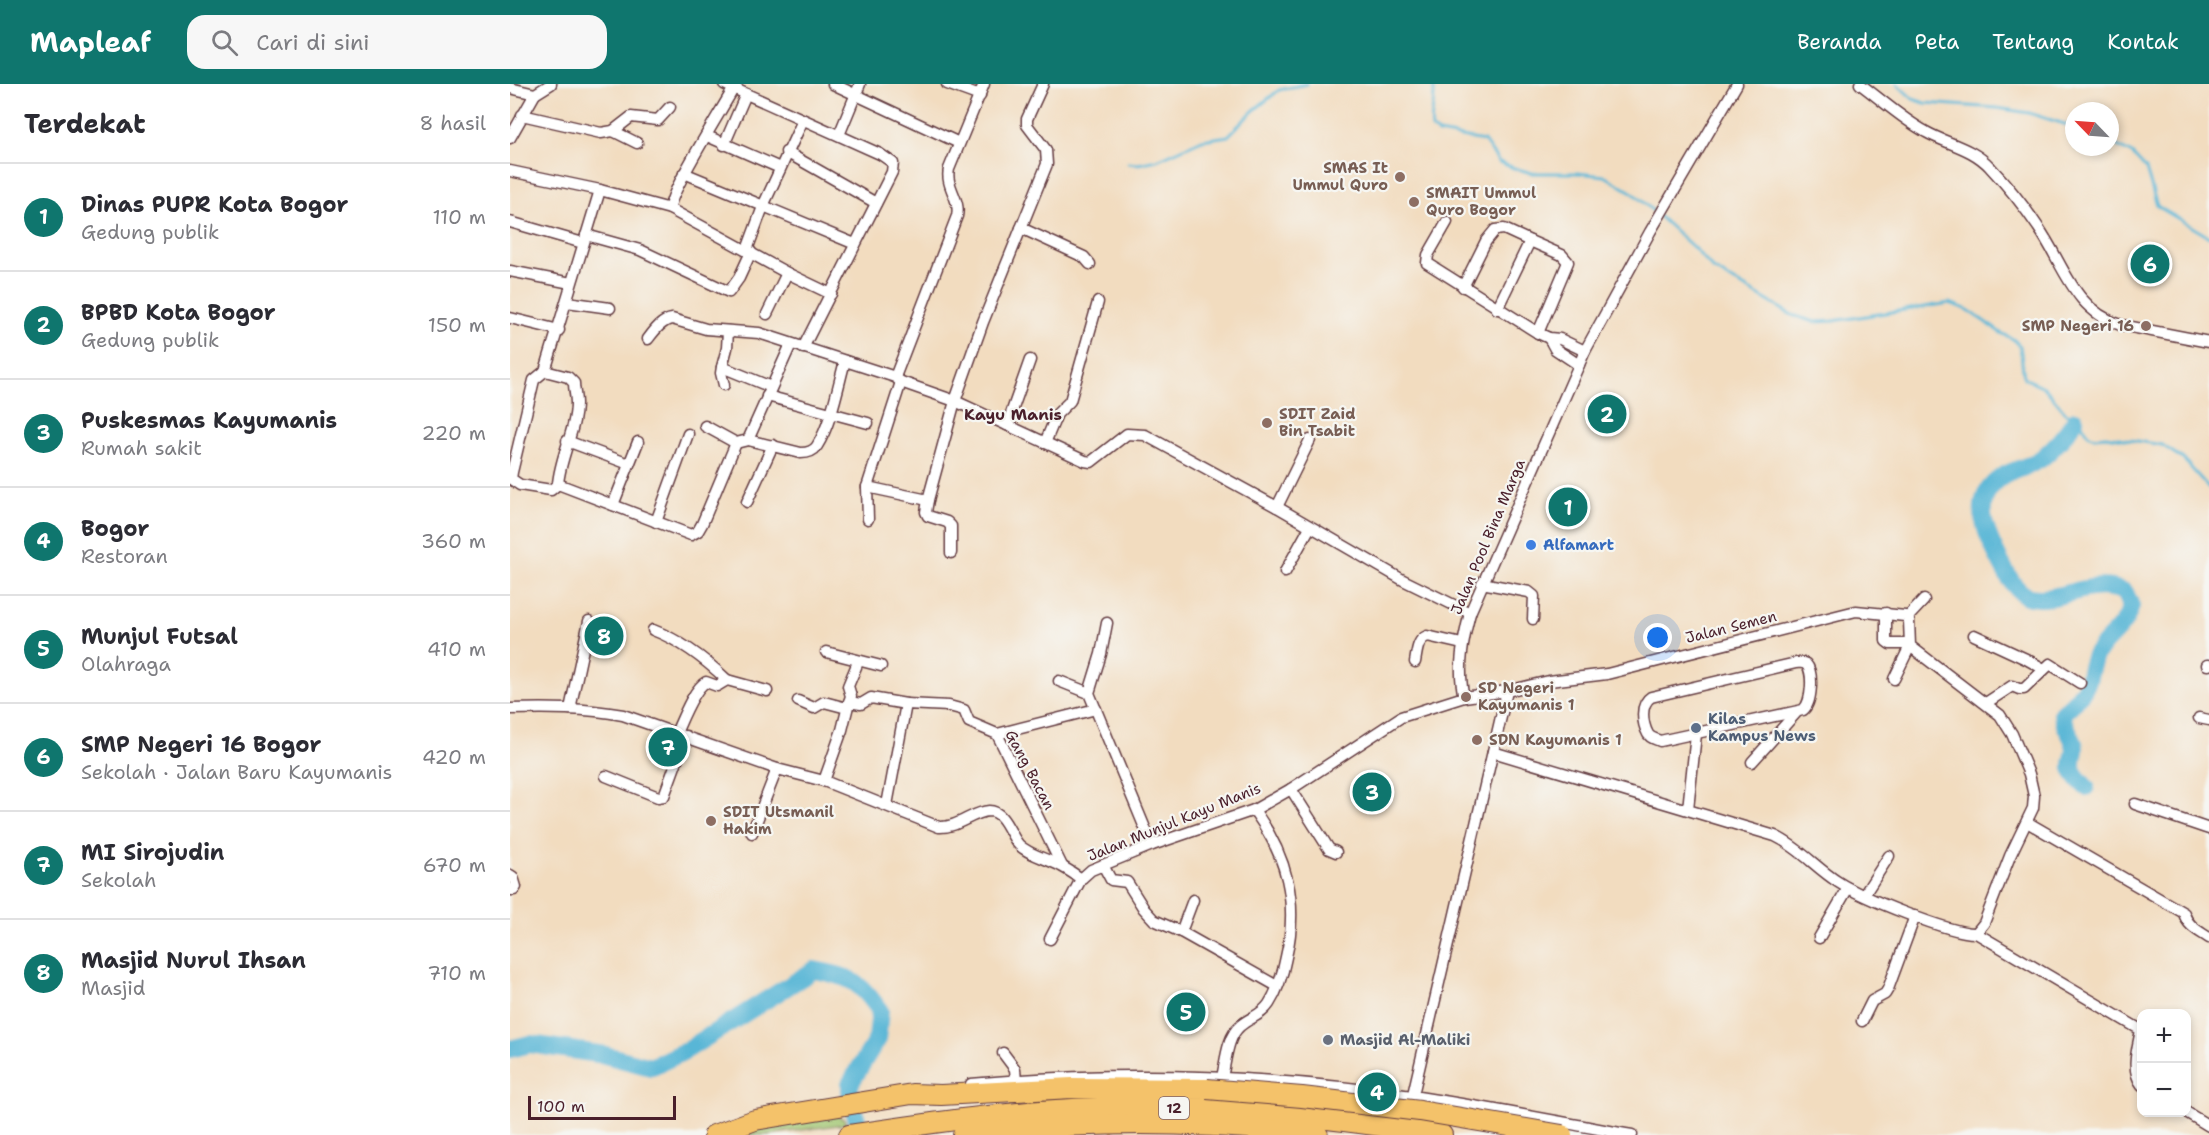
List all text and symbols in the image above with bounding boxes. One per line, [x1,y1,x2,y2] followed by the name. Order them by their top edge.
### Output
[187,15,607,69] search box
[30,23,151,61] text: Mapleaf
[208,26,241,59] icon: search
[256,28,370,57] text: Cari di sini
[1797,28,1882,56] text: Beranda
[1915,28,1959,56] text: Peta
[1992,28,2074,56] text: Tentang
[2107,28,2179,56] text: Kontak
[2065,102,2119,156] north arrow
[24,106,146,141] text: Terdekat
[420,110,486,136] text: 8 hasil
[1293,158,1388,195] place label: SMAS It Ummul Quro
[1393,170,1407,184] marker: SMAS It Ummul Quro
[1426,183,1536,220] place label: SMAIT Ummul Quro Bogor
[81,190,348,219] text: Dinas PUPR Kota Bogor
[1407,195,1421,209] marker: SMAIT Ummul Quro Bogor
[39,204,48,230] text: 1
[432,204,486,230] text: 110 m
[81,219,219,245] text: Gedung publik
[2130,242,2170,286] pin: 6
[81,298,276,327] text: BPBD Kota Bogor
[37,312,51,338] text: 2
[428,312,486,338] text: 150 m
[2022,316,2134,336] place label: SMP Negeri 16
[2139,319,2153,333] marker: SMP Negeri 16
[81,327,219,353] text: Gedung publik
[1588,392,1626,436] pin: 2
[964,404,1062,425] district label: Kayu Manis
[1279,404,1356,441] place label: SDIT Zaid Bin Tsabit
[81,406,337,435] text: Puskesmas Kayumanis
[1260,416,1274,430] marker: SDIT Zaid Bin Tsabit
[37,420,51,446] text: 3
[422,420,486,446] text: 220 m
[81,435,202,461] text: Rumah sakit
[1446,456,1530,618] street label: Jalan Pool Bina Marga
[1548,484,1588,530] pin: 1
[81,514,149,543] text: Bogor
[37,528,51,554] text: 4
[421,528,486,554] text: 360 m
[1543,535,1614,555] place label: Alfamart
[1524,538,1538,552] marker: Alfamart
[81,543,168,569] text: Restoran
[1683,606,1779,648] street label: Jalan Semen
[584,614,623,658] pin: 8
[81,622,238,651] text: Munjul Futsal
[1643,623,1672,652] your location
[37,636,50,662] text: 5
[427,636,486,662] text: 410 m
[81,651,171,677] text: Olahraga
[1478,678,1575,715] place label: SD Negeri Kayumanis 1
[1459,690,1473,704] marker: SD Negeri Kayumanis 1
[1708,709,1816,746] place label: Kilas Kampus News
[1689,721,1703,735] marker: Kilas Kampus News
[648,724,688,770] pin: 7
[1001,727,1059,813] street label: Gang Bacan
[81,730,321,759] text: SMP Negeri 16 Bogor
[1489,730,1622,750] place label: SDN Kayumanis 1
[1470,733,1484,747] marker: SDN Kayumanis 1
[37,744,51,770] text: 6
[422,744,486,770] text: 420 m
[81,759,392,785] text: Sekolah · Jalan Baru Kayumanis
[1352,770,1392,814] pin: 3
[1084,778,1264,866] street label: Jalan Munjul Kayu Manis
[723,802,834,839] place label: SDIT Utsmanil Hakim
[704,814,718,828] marker: SDIT Utsmanil Hakim
[81,838,224,867] text: MI Sirojudin
[37,852,51,878] text: 7
[423,852,486,878] text: 670 m
[81,867,156,893] text: Sekolah
[81,946,306,975] text: Masjid Nurul Ihsan
[37,960,51,986] text: 8
[427,960,486,986] text: 710 m
[81,975,145,1001] text: Masjid
[1166,990,1206,1034] pin: 5
[2137,1009,2191,1117] map controls
[2137,1009,2191,1063] button: +
[1340,1030,1470,1050] place label: Masjid Al-Maliki
[1321,1033,1335,1047] marker: Masjid Al-Maliki
[2137,1063,2191,1117] button: −
[1358,1070,1396,1114] pin: 4
[528,1093,676,1120] scale bar
[537,1096,585,1117] text: 100 m
[1159,1097,1189,1119] road number: 12

